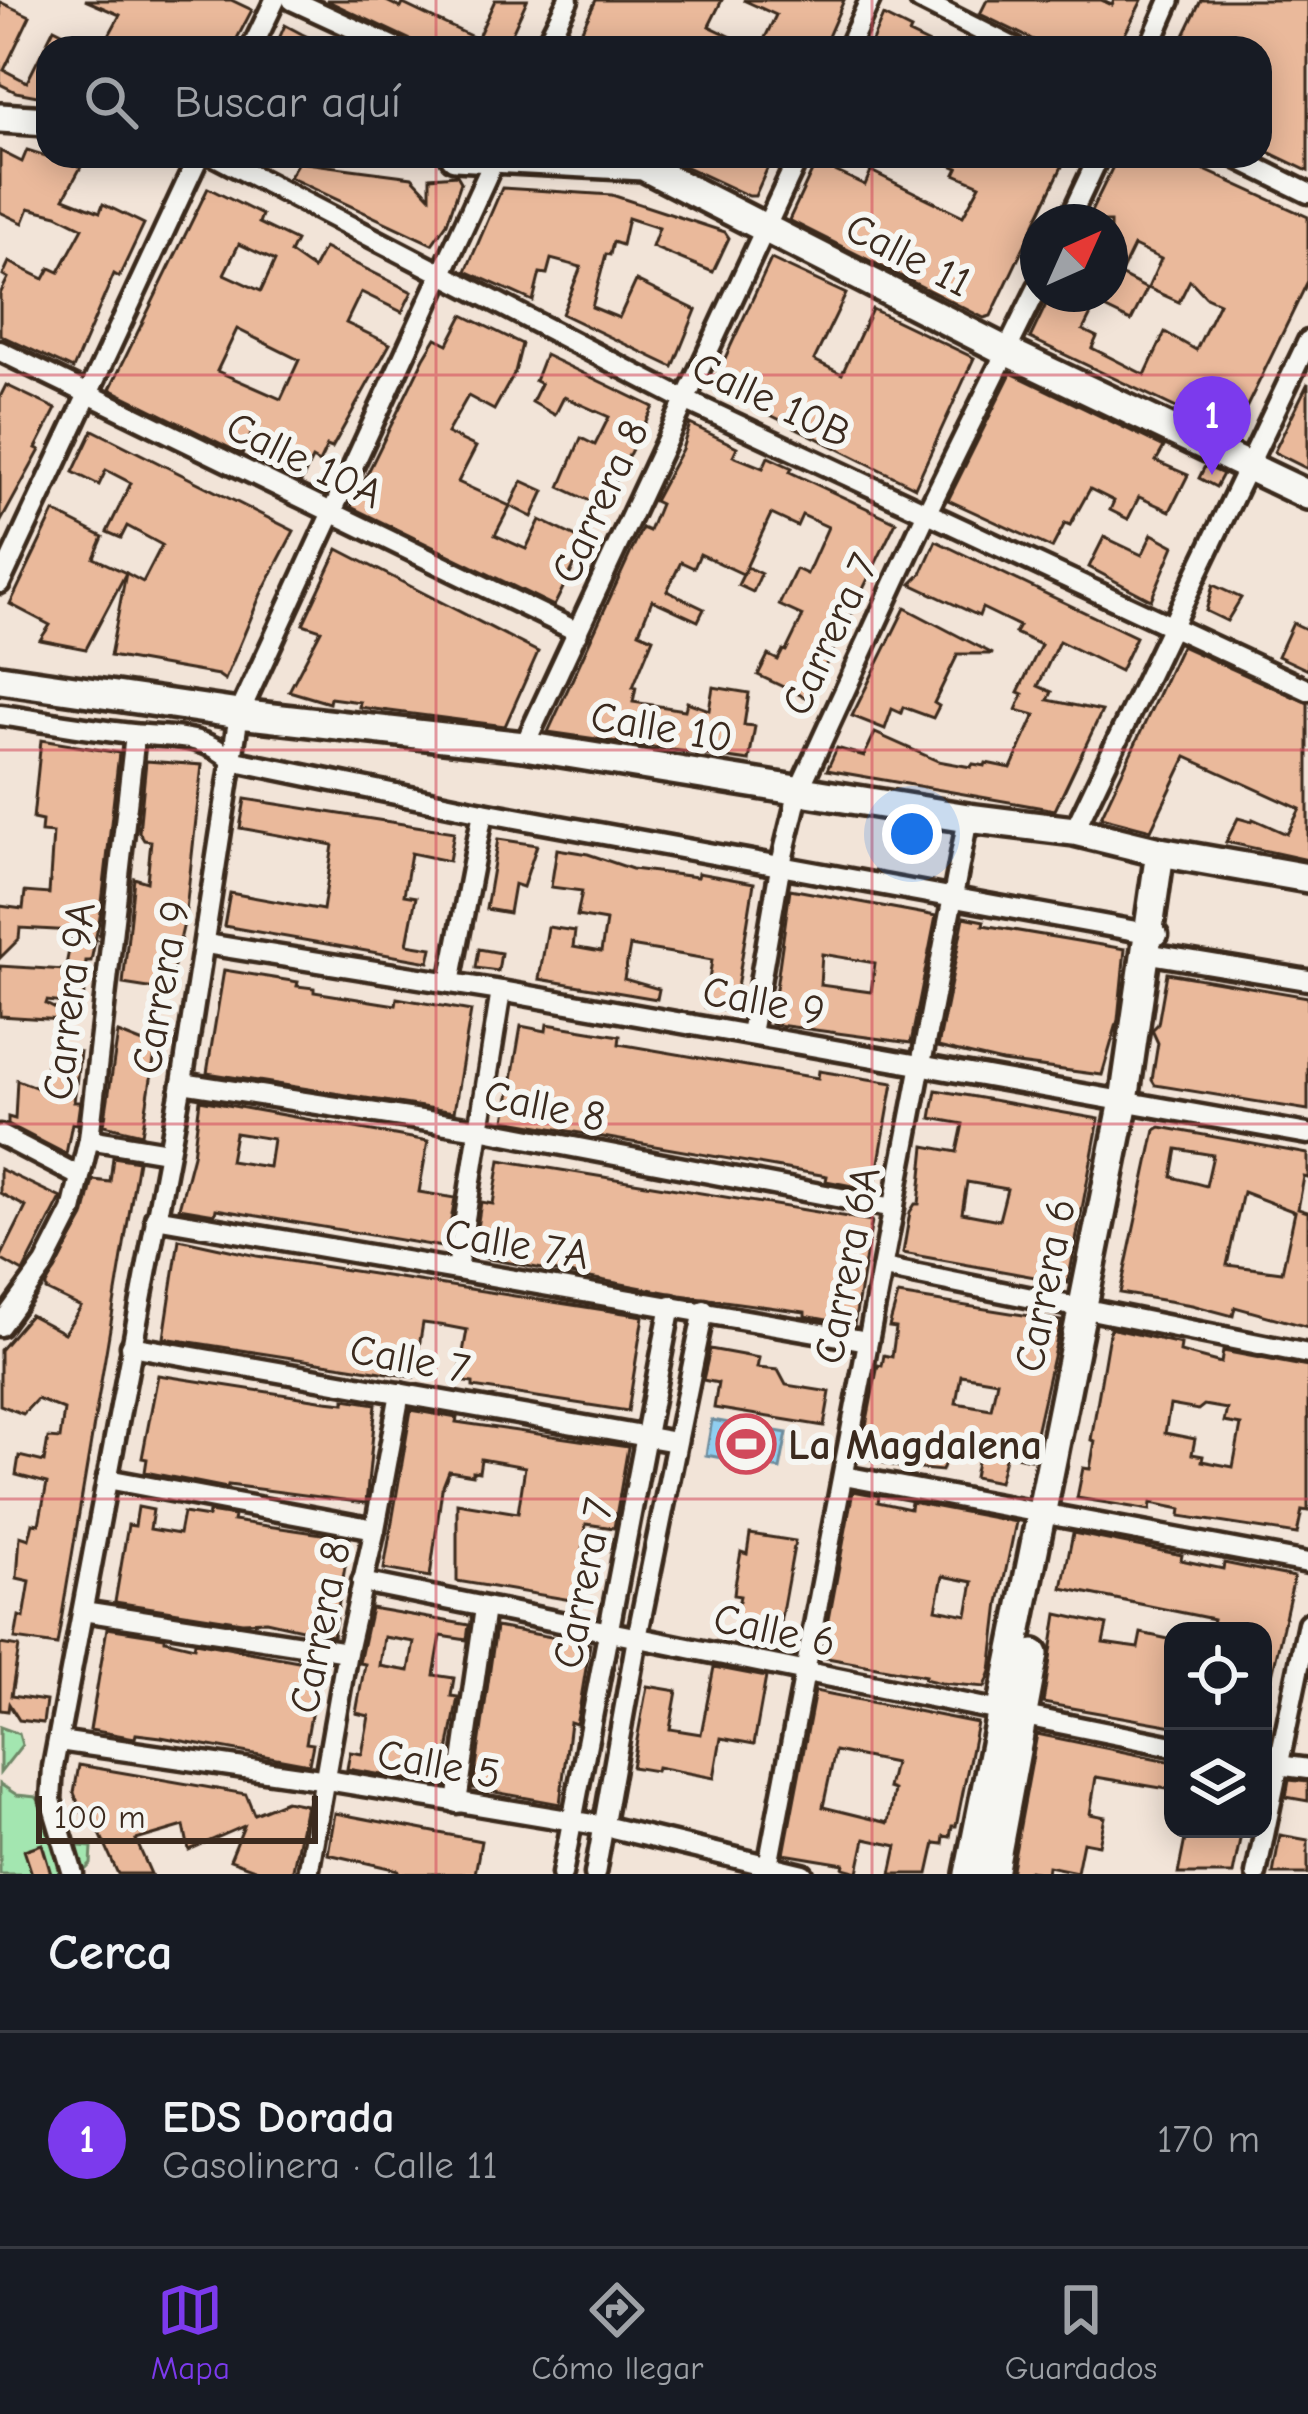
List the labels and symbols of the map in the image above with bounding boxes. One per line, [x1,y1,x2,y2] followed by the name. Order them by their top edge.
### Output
[837,203,979,308] street label: Calle 11
[1020,204,1128,312] north arrow
[684,342,858,458] street label: Calle 10B
[1173,376,1251,475] pin: 1
[218,402,390,519] street label: Calle 10A
[541,412,659,591] street label: Carrera 8
[772,546,889,723] street label: Carrera 7
[587,692,736,763] street label: Calle 10
[882,804,942,864] your location
[122,897,201,1078] street label: Carrera 9
[33,899,106,1103] street label: Carrera 9A
[699,967,829,1036] street label: Calle 9
[480,1071,610,1142] street label: Calle 8
[804,1163,891,1368] street label: Carrera 6A
[1005,1195,1086,1376] street label: Carrera 6
[441,1209,592,1280] street label: Calle 7A
[346,1325,474,1394] street label: Calle 7
[715,1413,777,1475] sports icon: La Magdalena
[788,1421,1042,1470] place label: La Magdalena
[543,1494,624,1673] street label: Carrera 7
[280,1537,361,1717] street label: Carrera 8
[709,1594,840,1667] street label: Calle 6
[374,1730,504,1799] street label: Calle 5
[36,1790,318,1843] scale bar

